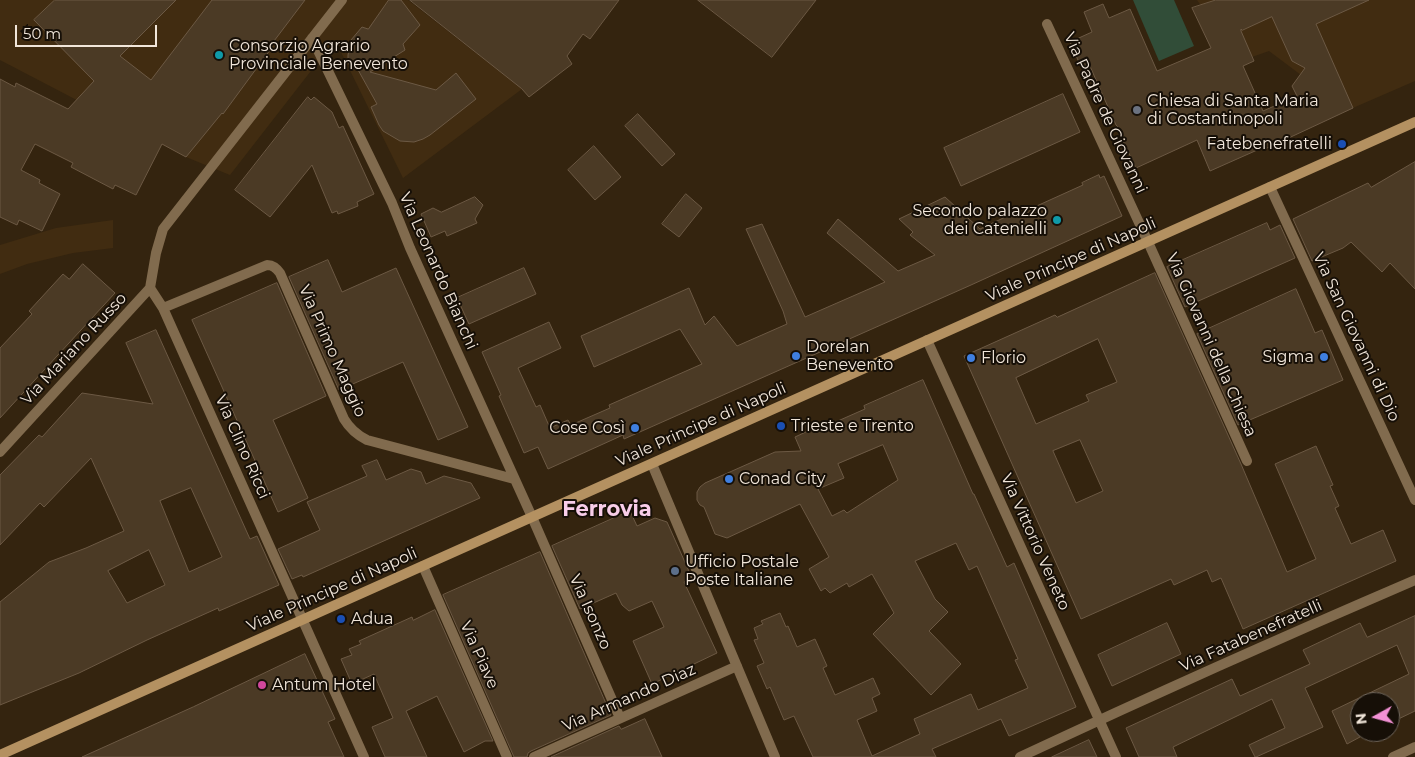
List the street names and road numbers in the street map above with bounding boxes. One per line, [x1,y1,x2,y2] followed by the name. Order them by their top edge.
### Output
[1059,29,1151,197] street label: Via Padre de Giovanni
[395,189,481,353] street label: Via Leonardo Bianchi
[983,214,1159,306] street label: Viale Principe di Napoli
[1308,249,1404,425] street label: Via San Giovanni di Dio
[1162,250,1260,440] street label: Via Giovanni della Chiesa
[294,282,370,420] street label: Via Primo Maggio
[17,289,131,409] street label: Via Mariano Russo
[613,379,789,471] street label: Viale Principe di Napoli
[211,392,273,502] street label: Via Clino Ricci
[996,471,1074,613] street label: Via Vittorio Veneto
[244,544,420,636] street label: Viale Principe di Napoli
[565,571,615,653] street label: Via Isonzo
[1177,596,1325,676] street label: Via Fatabenefratelli
[456,618,502,692] street label: Via Piave
[559,660,699,736] street label: Via Armando Diaz

